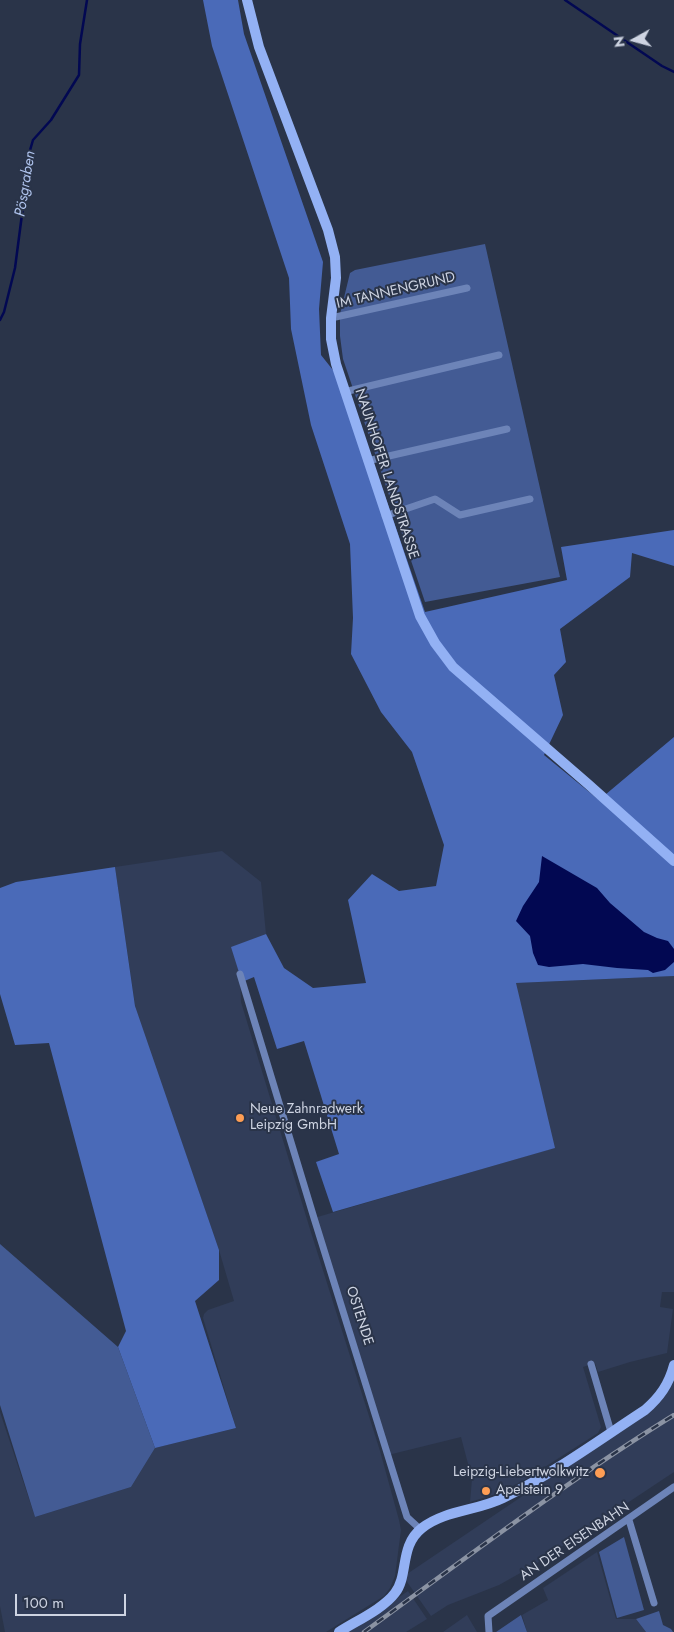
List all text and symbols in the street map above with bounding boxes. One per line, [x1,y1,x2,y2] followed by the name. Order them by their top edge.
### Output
[609,15,659,65] north arrow
[609,35,630,49] text: N
[12,150,40,218] water label: Pösgraben
[335,269,457,313] street label: IM TANNENGRUND
[350,387,422,561] street label: NAUNHOFER LANDSTRASSE
[250,1102,363,1134] place label: Neue Zahnradwerk Leipzig GmbH
[234,1112,246,1124] marker: Neue Zahnradwerk Leipzig GmbH
[342,1284,376,1348] street label: OSTENDE
[453,1465,589,1481] place label: Leipzig-Liebertwolkwitz
[593,1466,607,1480] marker: Leipzig-Liebertwolkwitz
[496,1483,563,1499] place label: Apelstein 9
[480,1485,492,1497] marker: Apelstein 9
[517,1499,633,1585] street label: AN DER EISENBAHN
[18,1584,129,1616] scale bar
[23,1592,64,1614] text: 100 m

